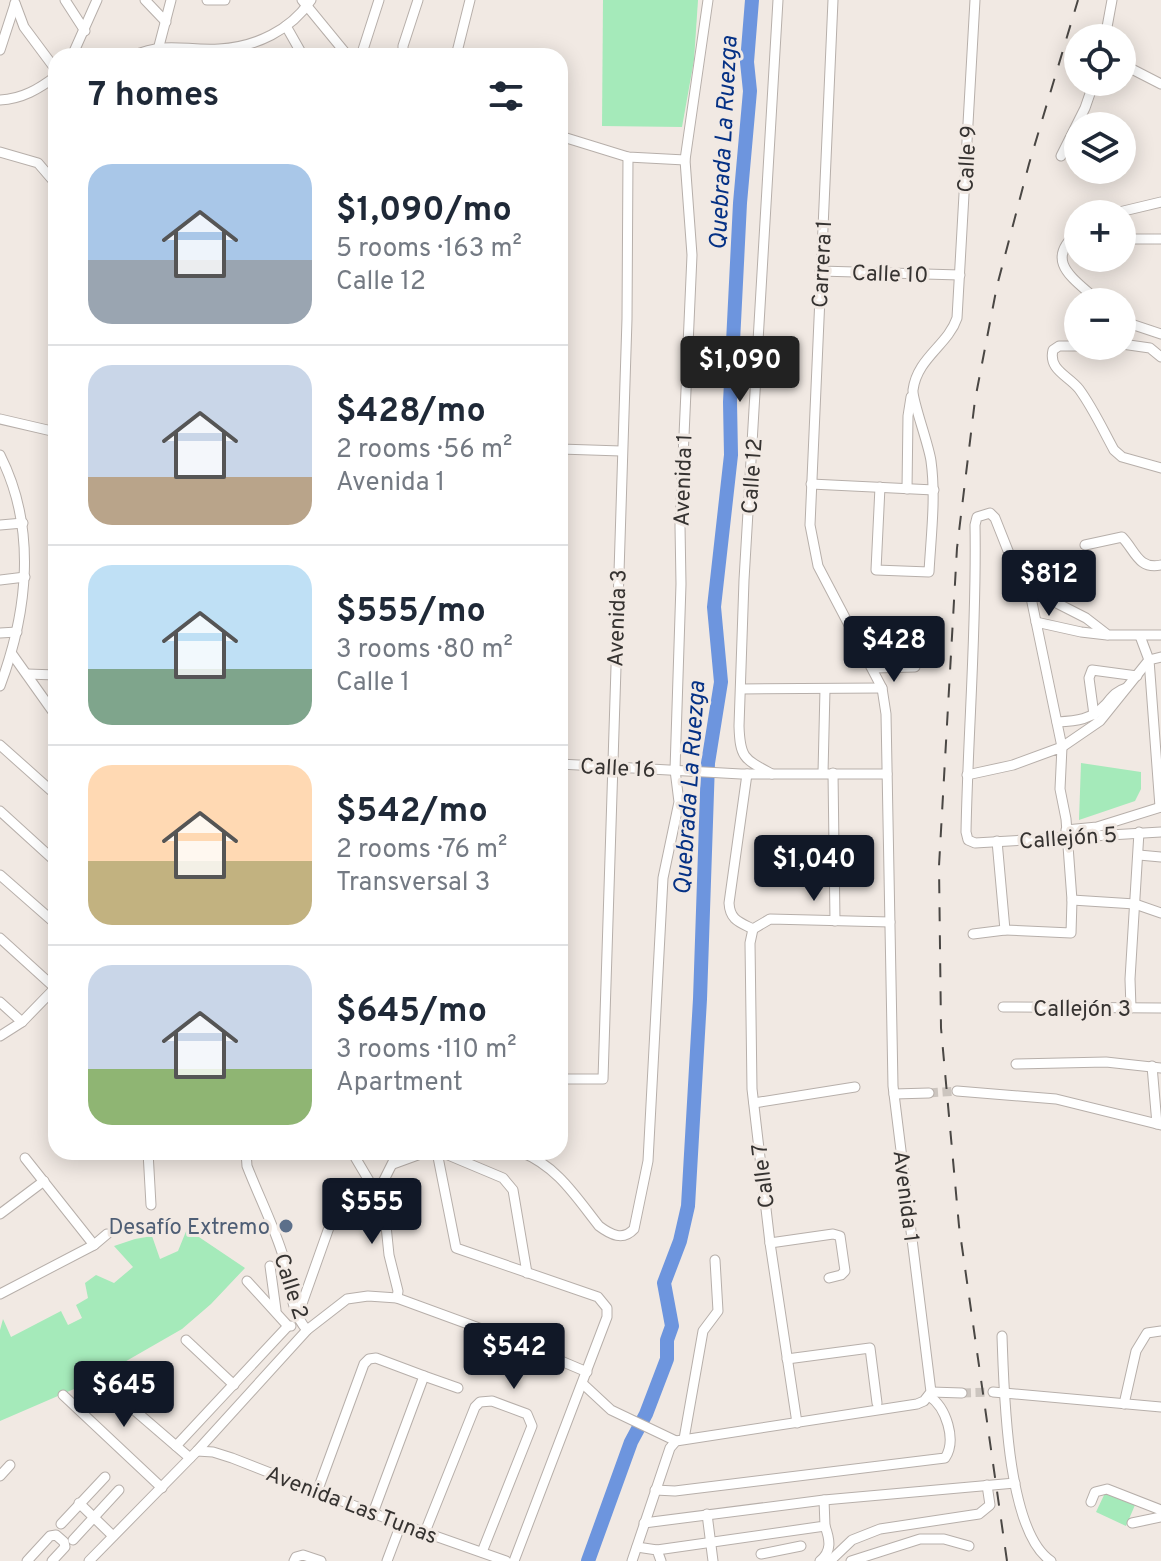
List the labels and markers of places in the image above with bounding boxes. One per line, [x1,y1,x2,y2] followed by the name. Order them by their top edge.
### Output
[675,336,805,404] pin: $1,090
[1002,550,1096,618] pin: $812
[847,616,941,684] pin: $428
[749,835,879,903] pin: $1,040
[325,1178,419,1246] pin: $555
[108,1215,270,1242] place label: Desafío Extremo
[277,1217,295,1235] marker: Desafío Extremo
[467,1323,561,1391] pin: $542
[77,1361,171,1429] pin: $645

